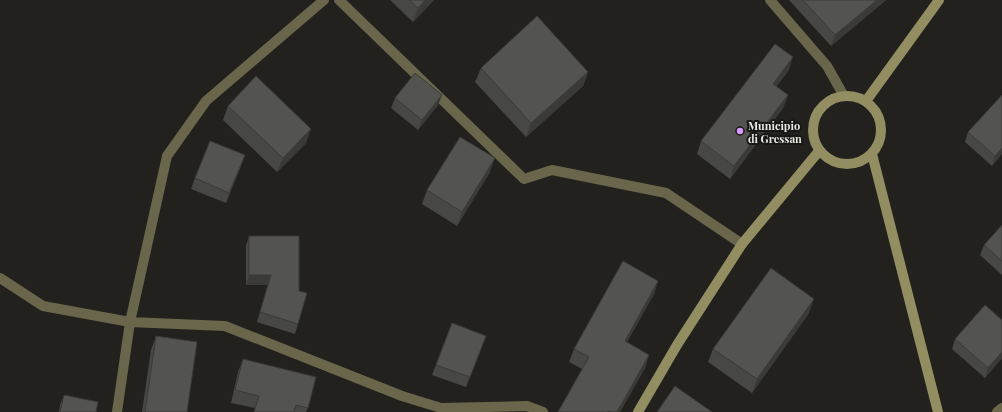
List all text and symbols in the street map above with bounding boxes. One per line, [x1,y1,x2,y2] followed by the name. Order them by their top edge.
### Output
[748,118,802,146] place label: Municipio di Gressan
[735,126,745,136] marker: Municipio di Gressan

